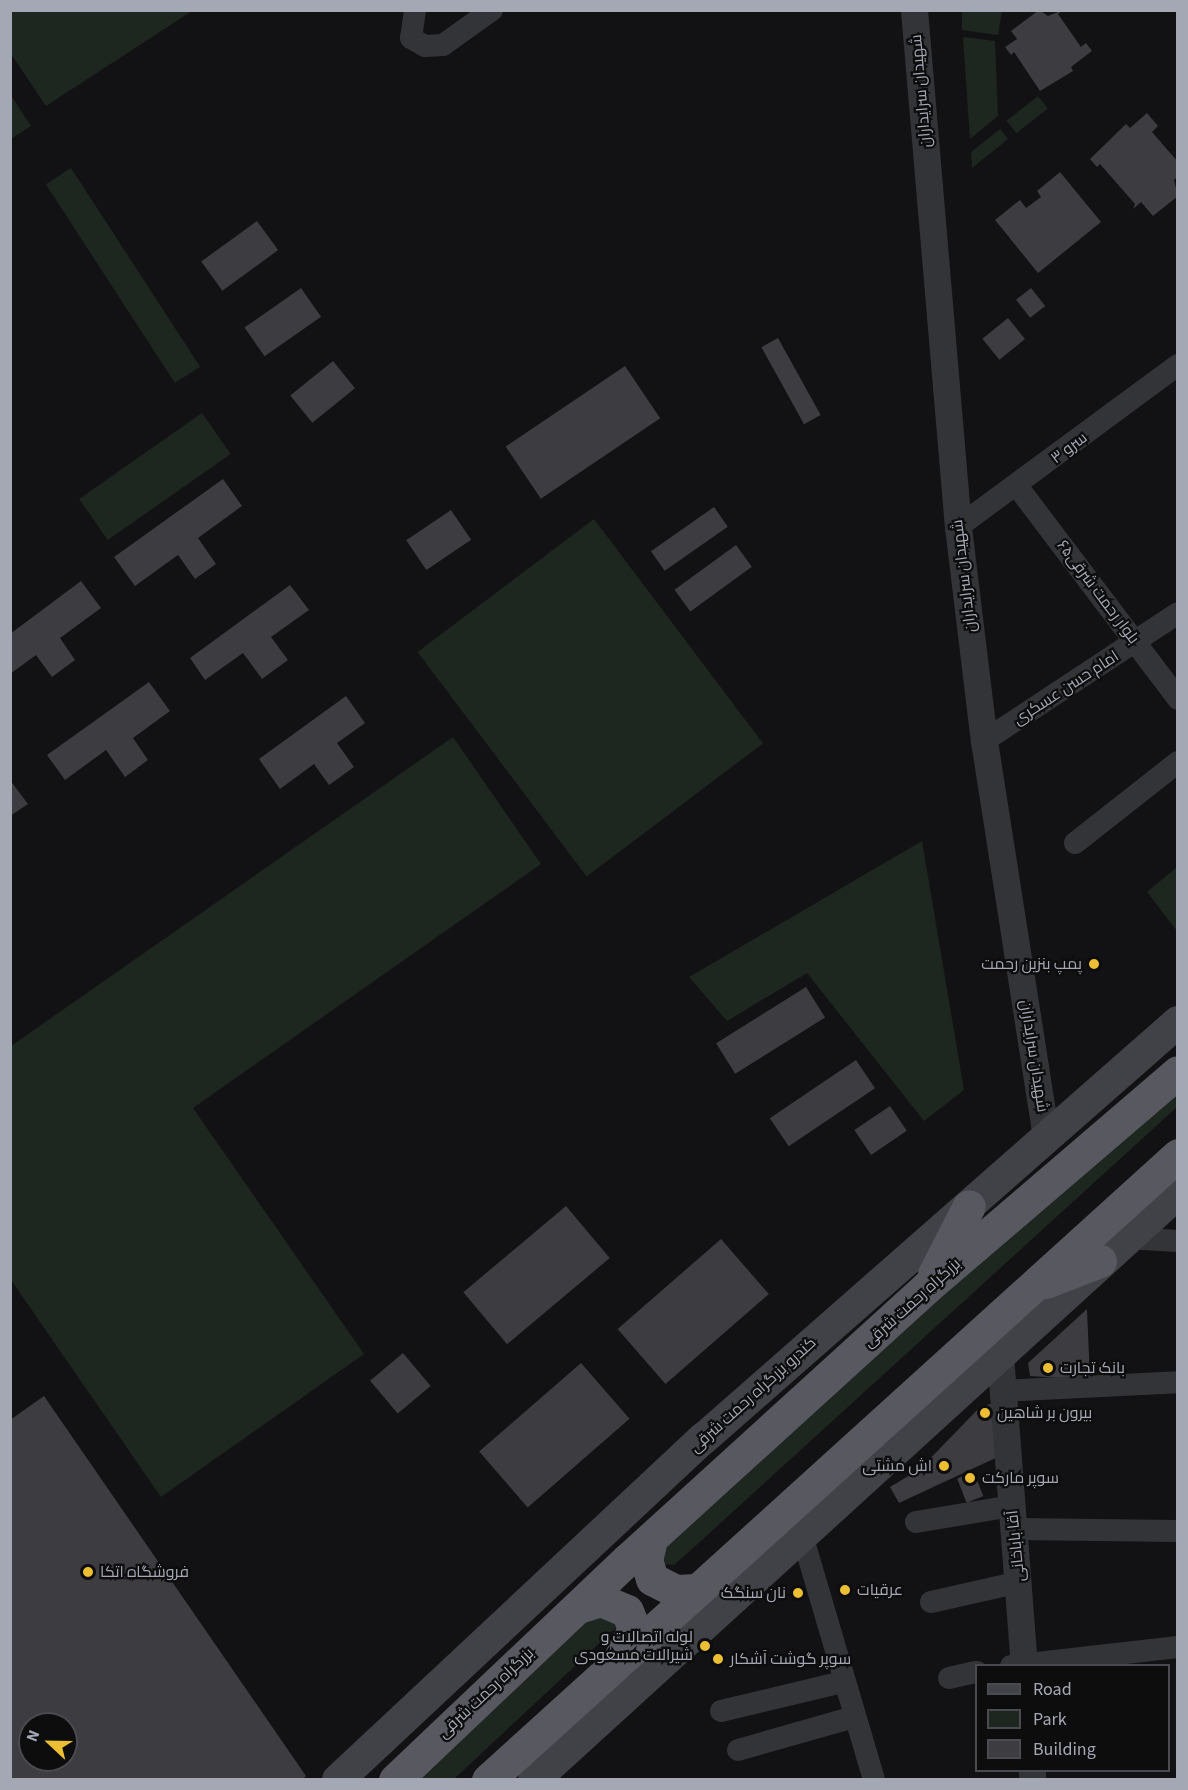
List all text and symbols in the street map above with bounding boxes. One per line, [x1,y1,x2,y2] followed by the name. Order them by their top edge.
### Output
[906,34,936,148] street label: شهیدان سرایداران
[1047,428,1091,468] street label: سرو ۳
[948,518,980,634] street label: شهیدان سرایداران
[1053,536,1143,648] street label: بلوار رحمت شرقی۶۵
[1010,647,1122,729] street label: امام حسن عسکری
[981,954,1082,974] place label: پمپ بنزین رحمت
[1087,957,1101,971] marker: پمپ بنزین رحمت
[1016,998,1052,1114] street label: شهیدان سرایداران
[859,1254,965,1352] street label: بزرگراه رحمت شرقی
[686,1333,820,1457] street label: کندرو بزرگراه رحمت شرقی
[1060,1358,1125,1378] place label: بانک تجارت
[1041,1361,1055,1375] marker: بانک تجارت
[997,1403,1092,1423] place label: بیرون بر شاهین
[978,1406,992,1420] marker: بیرون بر شاهین
[862,1456,932,1476] place label: اش مشتی
[937,1459,951,1473] marker: اش مشتی
[982,1468,1059,1488] place label: سوپر مارکت
[963,1471,977,1485] marker: سوپر مارکت
[1003,1509,1029,1583] street label: آقا باباخانی
[100,1562,189,1582] place label: فروشگاه اتکا
[81,1565,95,1579] marker: فروشگاه اتکا
[857,1580,903,1600] place label: عرقیات
[721,1583,786,1603] place label: نان سنگک
[838,1583,852,1597] marker: عرقیات
[791,1586,805,1600] marker: نان سنگک
[574,1627,693,1665] place label: لوله اتصالات و شیرالات مسعودی
[698,1639,712,1653] marker: لوله اتصالات و شیرالات مسعودی
[434,1644,538,1742] street label: بزرگراه رحمت شرقی
[730,1649,851,1669] place label: سوپر گوشت آشکار
[711,1652,725,1666] marker: سوپر گوشت آشکار
[975,1664,1170,1772] legend
[1033,1677,1072,1702] text: Road
[1033,1707,1067,1732] text: Park
[18,1712,78,1772] north arrow
[21,1727,45,1745] text: N
[1033,1737,1096,1762] text: Building

